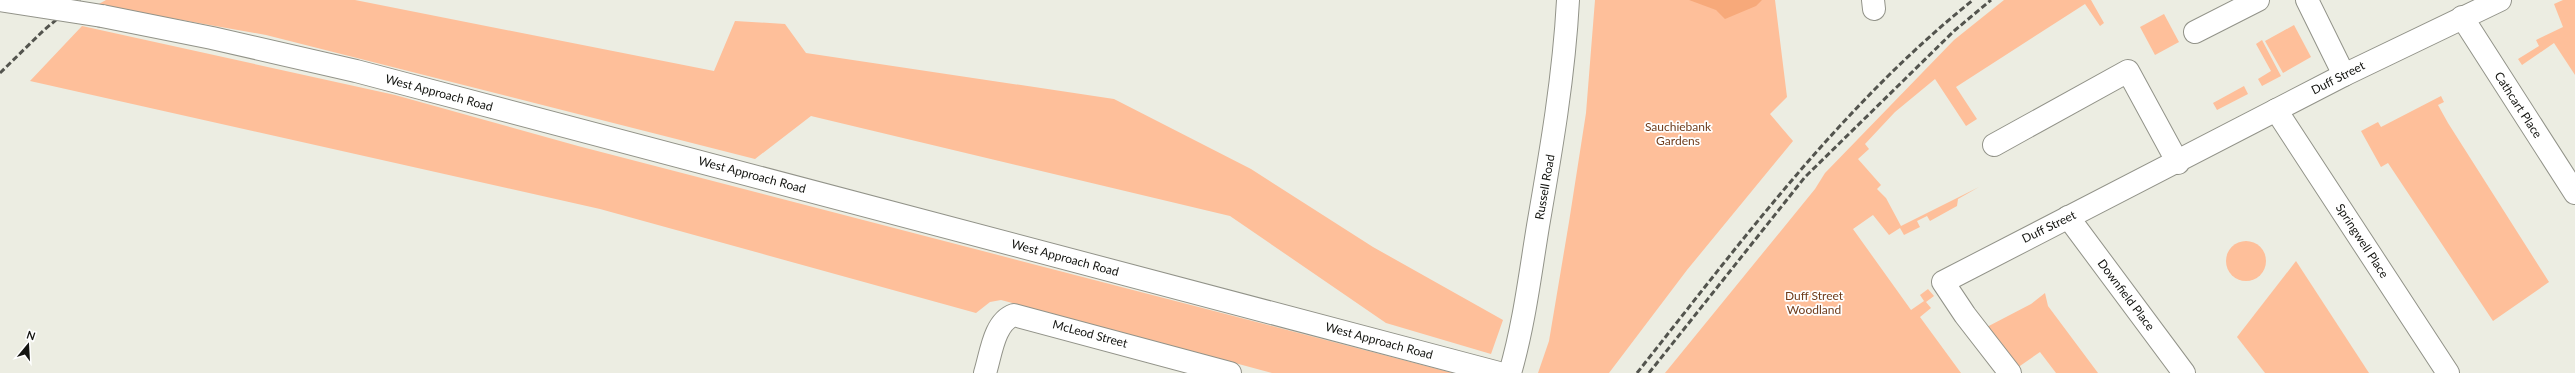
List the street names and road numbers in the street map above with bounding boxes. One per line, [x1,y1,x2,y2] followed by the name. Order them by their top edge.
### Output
[2308,57,2368,97] street label: Duff Street
[2491,69,2545,141] street label: Cathcart Place
[384,71,495,114] street label: West Approach Road
[697,153,808,196] street label: West Approach Road
[1531,153,1558,221] street label: Russell Road
[2333,201,2392,281] street label: Springwell Place
[2019,207,2079,246] street label: Duff Street
[1010,236,1121,279] street label: West Approach Road
[2095,256,2158,333] street label: Downfield Place
[1051,316,1130,351] street label: McLeod Street
[1324,319,1435,362] street label: West Approach Road

